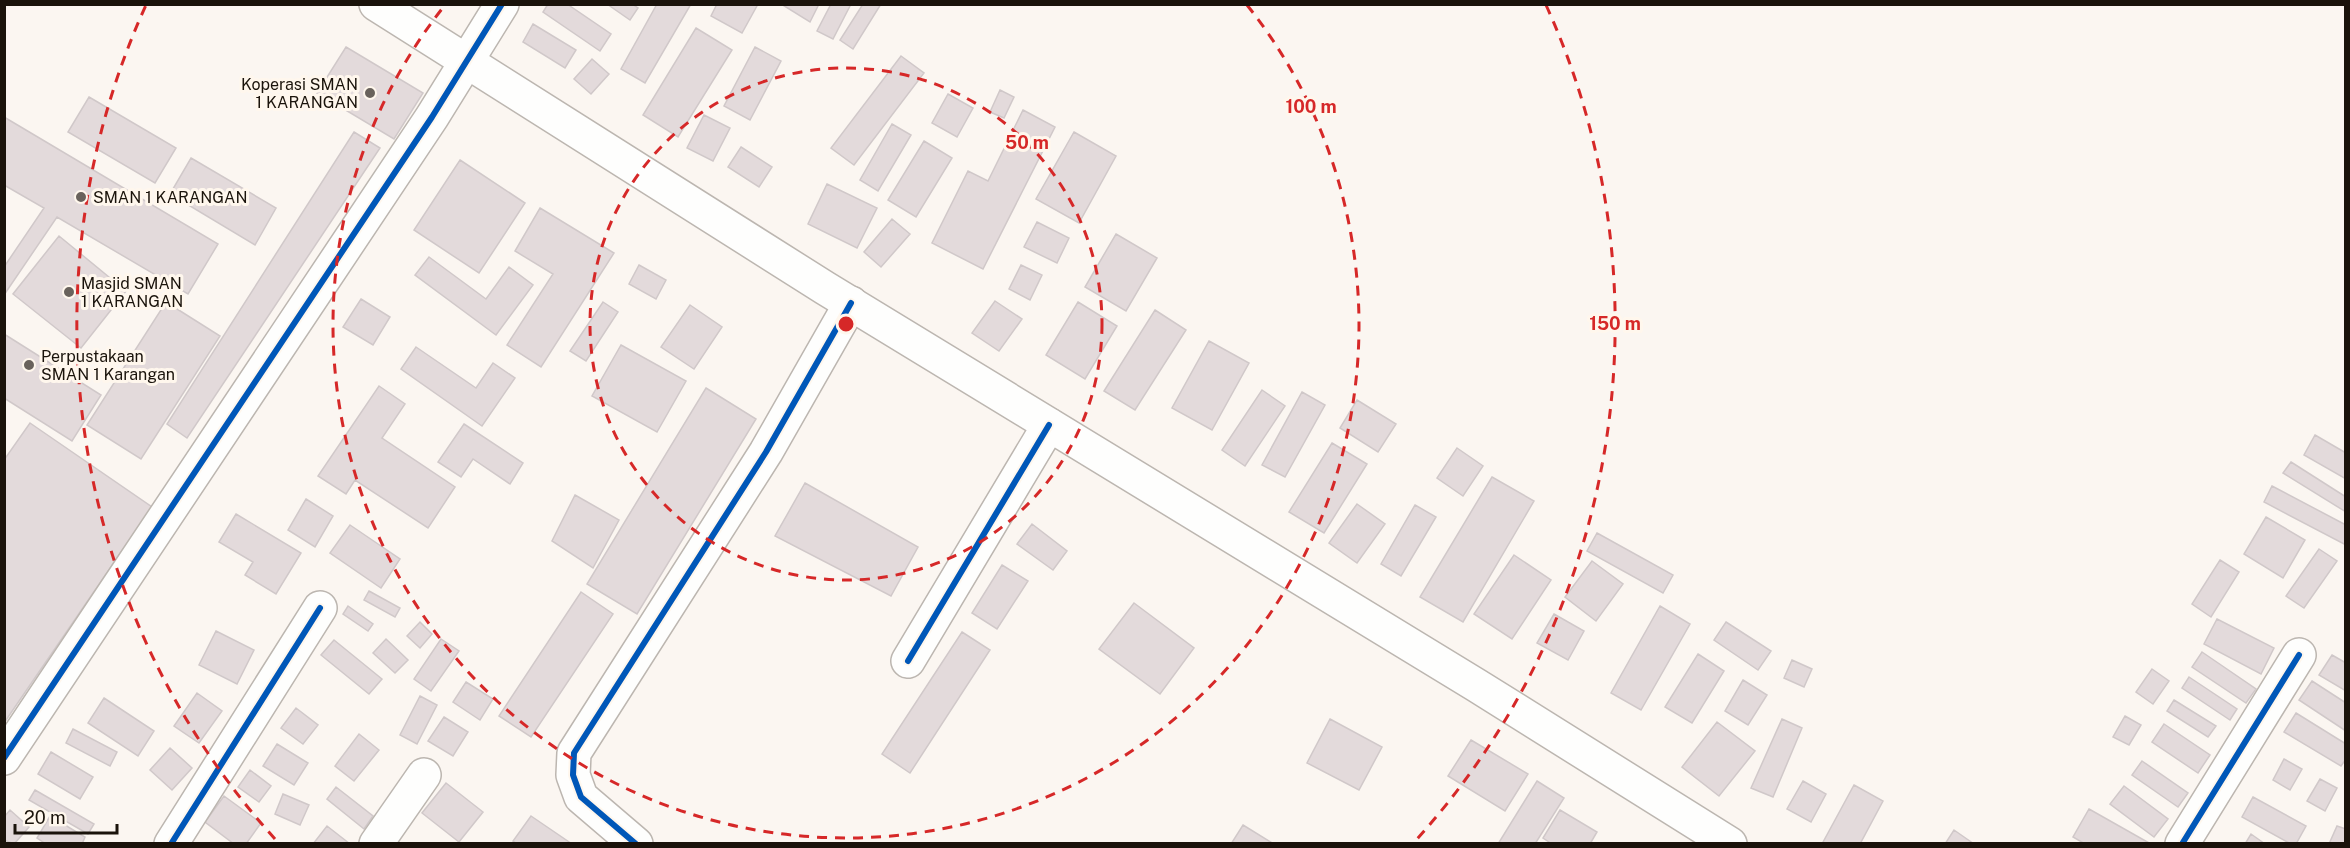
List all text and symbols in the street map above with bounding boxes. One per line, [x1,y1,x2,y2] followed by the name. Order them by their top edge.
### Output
[241,75,358,112] place label: Koperasi SMAN 1 KARANGAN
[363,86,377,100] marker: Koperasi SMAN 1 KARANGAN
[1285,96,1337,117] text: 100 m
[1005,132,1049,153] text: 50 m
[93,188,248,207] place label: SMAN 1 KARANGAN
[74,190,88,204] marker: SMAN 1 KARANGAN
[81,274,183,311] place label: Masjid SMAN 1 KARANGAN
[62,285,76,299] marker: Masjid SMAN 1 KARANGAN
[1589,313,1641,334] text: 150 m
[836,314,856,334] centre of rings
[41,347,175,384] place label: Perpustakaan SMAN 1 Karangan
[22,358,36,372] marker: Perpustakaan SMAN 1 Karangan
[15,797,117,835] scale bar
[24,807,66,828] text: 20 m

